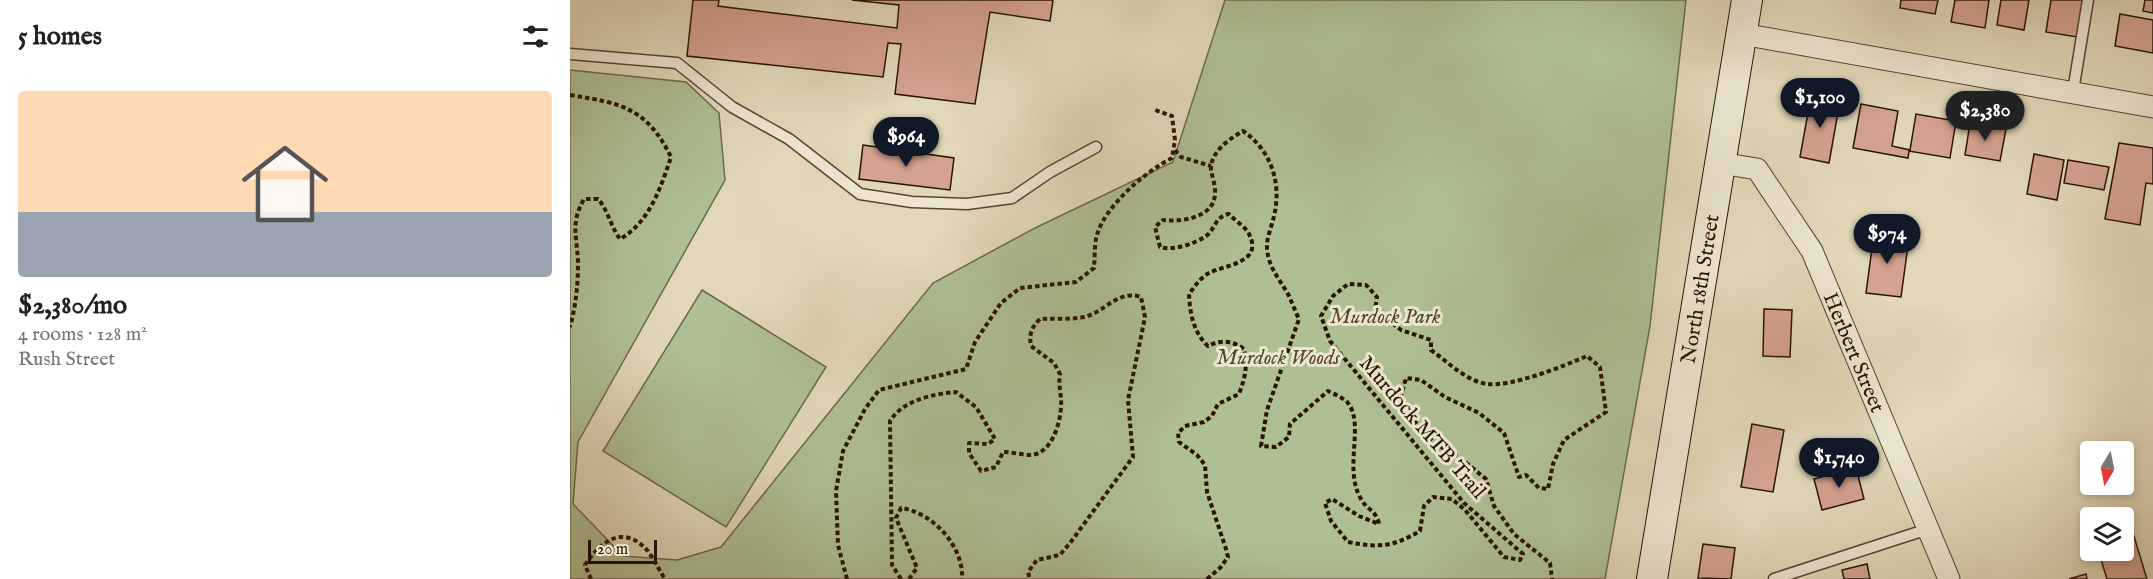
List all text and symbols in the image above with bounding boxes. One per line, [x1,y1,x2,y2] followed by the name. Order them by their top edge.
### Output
[18,20,102,53] text: 5 homes
[519,20,552,53] icon: filters
[1771,78,1869,129] pin: $1,100
[1795,85,1845,110] text: $1,100
[1936,91,2034,142] pin: $2,380
[1960,98,2010,123] text: $2,380
[870,117,942,168] pin: $964
[887,124,925,149] text: $964
[231,130,339,238] icon: home
[1676,213,1727,366] street label: North 18th Street
[1851,214,1923,265] pin: $974
[1868,221,1906,246] text: $974
[18,289,127,322] text: $2,380/mo
[1816,289,1890,417] street label: Herbert Street
[1330,304,1441,331] park label: Murdock Park
[18,322,147,347] text: 4 rooms · 128 m²
[1216,345,1341,372] park label: Murdock Woods
[18,347,115,372] text: Rush Street
[1352,351,1492,505] street label: Murdock MTB Trail
[1790,438,1888,489] pin: $1,740
[2080,441,2134,495] north arrow
[2080,441,2134,561] map controls
[1813,445,1865,470] text: $1,740
[2080,507,2134,561] button: layers
[588,537,657,564] scale bar
[597,540,628,560] text: 20 m

